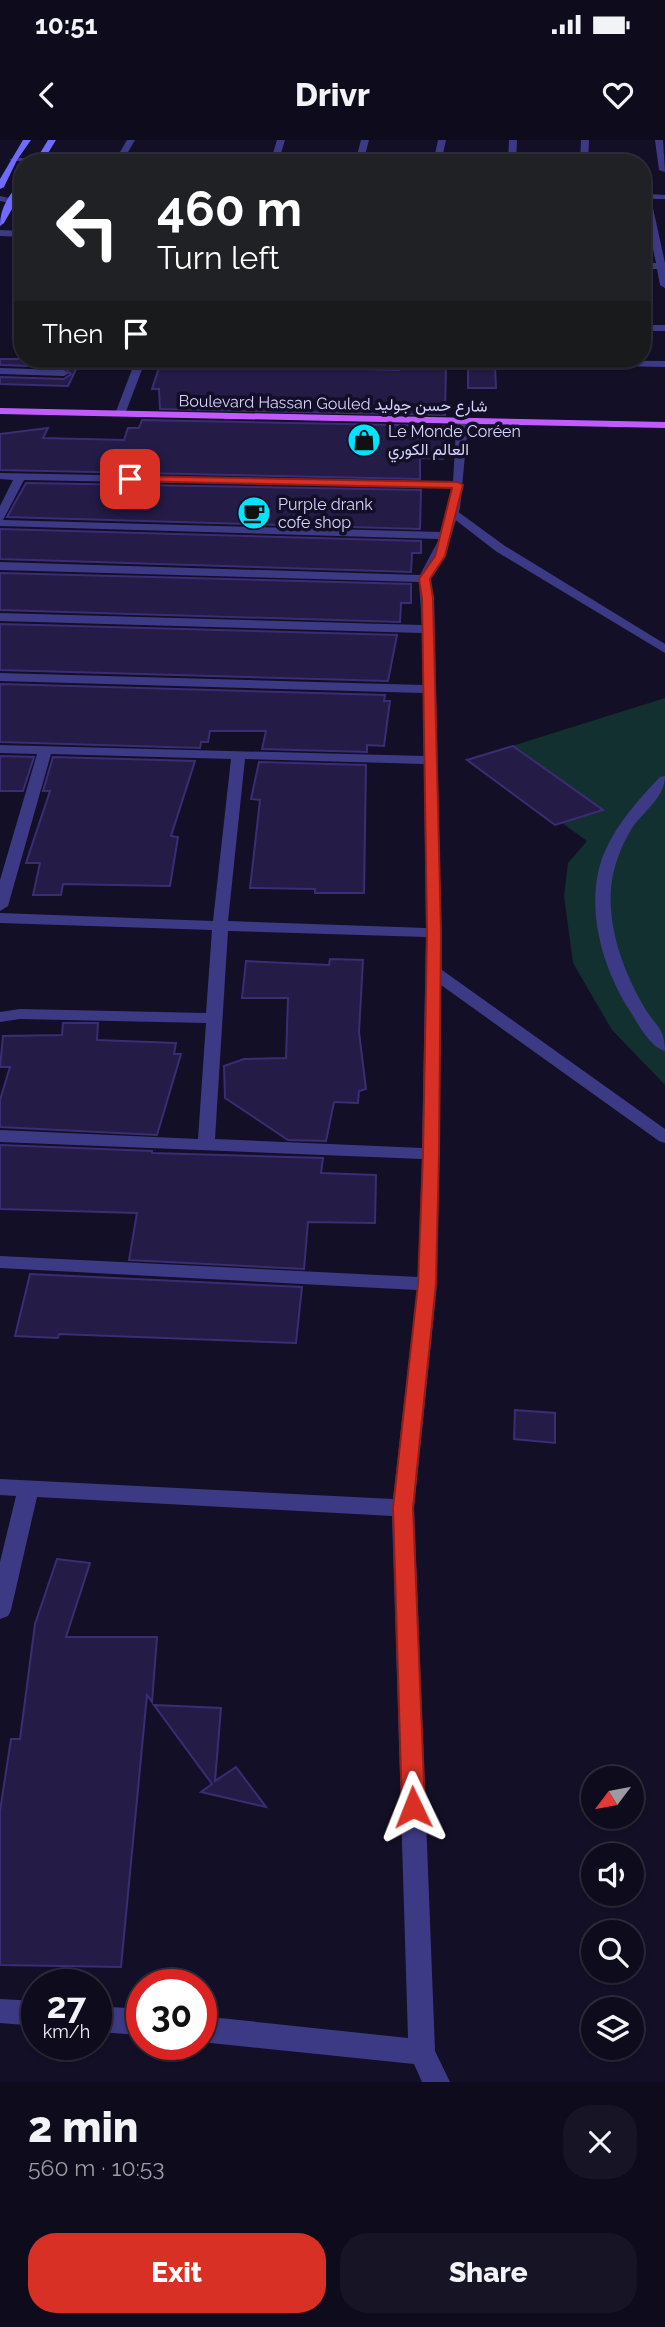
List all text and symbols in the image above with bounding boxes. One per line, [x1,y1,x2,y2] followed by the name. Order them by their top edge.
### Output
[35,10,97,40] text: 10:51
[28,76,66,114] icon: back
[295,76,370,113] text: Drivr
[599,76,637,114] icon: heart
[157,180,302,237] text: 460 m
[42,182,133,273] icon: left
[157,239,279,276] text: Turn left
[117,315,155,353] icon: arrive
[42,319,103,349] text: Then
[178,391,488,418] street label: Boulevard Hassan Gouled شارع حسن جوليد
[345,421,383,459] shop icon: Le Monde Coréen العالم الكوري
[388,422,521,463] place label: Le Monde Coréen العالم الكوري
[100,449,160,509] pin
[111,460,149,498] icon: arrive
[235,494,273,532] cafe icon: Purple drank cofe shop
[278,495,373,532] place label: Purple drank cofe shop
[581,1766,644,1829] north arrow
[581,1766,644,2060] map controls
[376,1770,450,1844] position arrow
[581,1843,644,1906] button: sound
[581,1920,644,1983] button: search
[126,1969,217,2060] speed limit sign: 30
[47,1985,86,2026] text: 27
[581,1997,644,2060] button: layers
[43,2021,90,2042] text: km/h
[28,2103,138,2152] text: 2 min
[563,2105,637,2179] button: close
[28,2154,165,2181] text: 560 m · 10:53
[28,2233,326,2313] button: Exit
[340,2233,637,2313] button: Share

